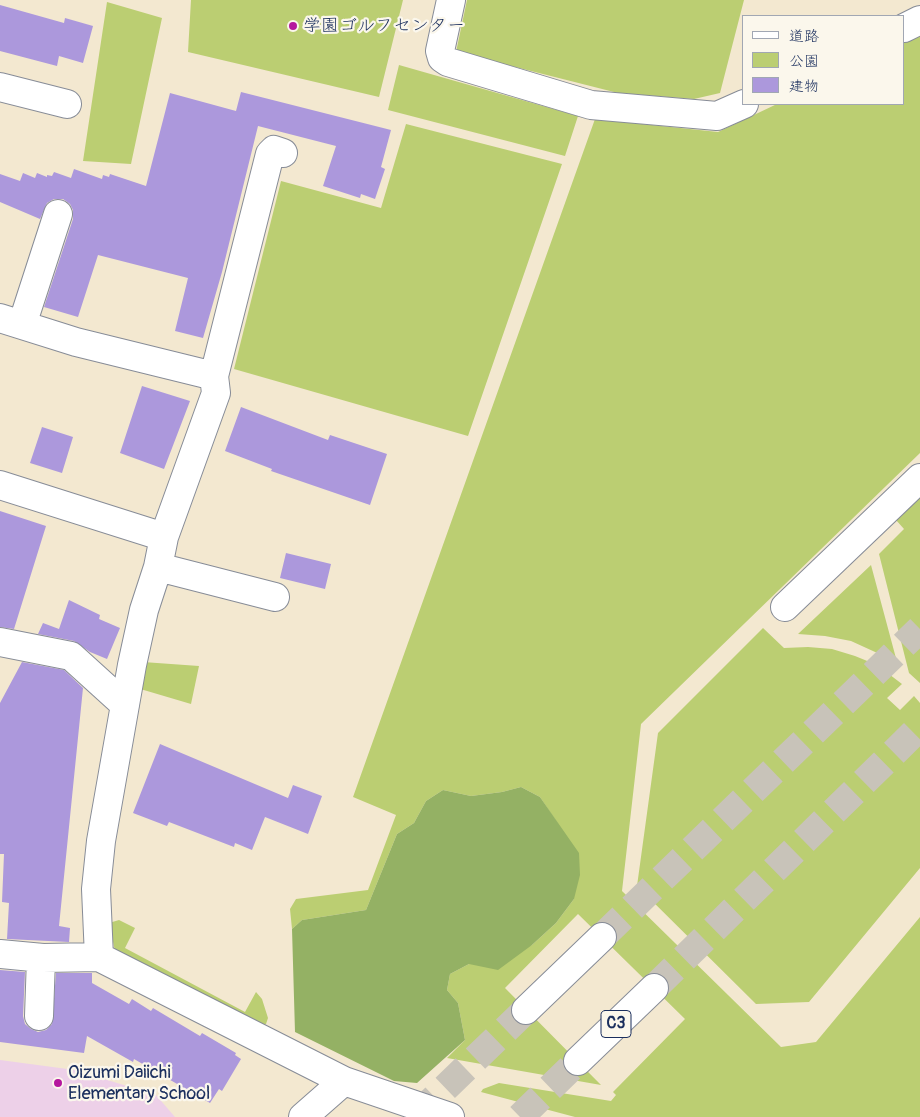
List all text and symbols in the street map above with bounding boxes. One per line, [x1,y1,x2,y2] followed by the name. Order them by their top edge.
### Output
[303,15,465,37] place label: 学園ゴルフセンター
[742,15,905,105] legend
[287,20,299,32] marker: 学園ゴルフセンター
[789,27,819,46] text: 道路
[789,52,819,71] text: 公園
[789,77,819,96] text: 建物
[601,1011,631,1038] road number: C3
[68,1062,210,1104] place label: Oizumi Daiichi Elementary School
[52,1077,64,1089] marker: Oizumi Daiichi Elementary School

